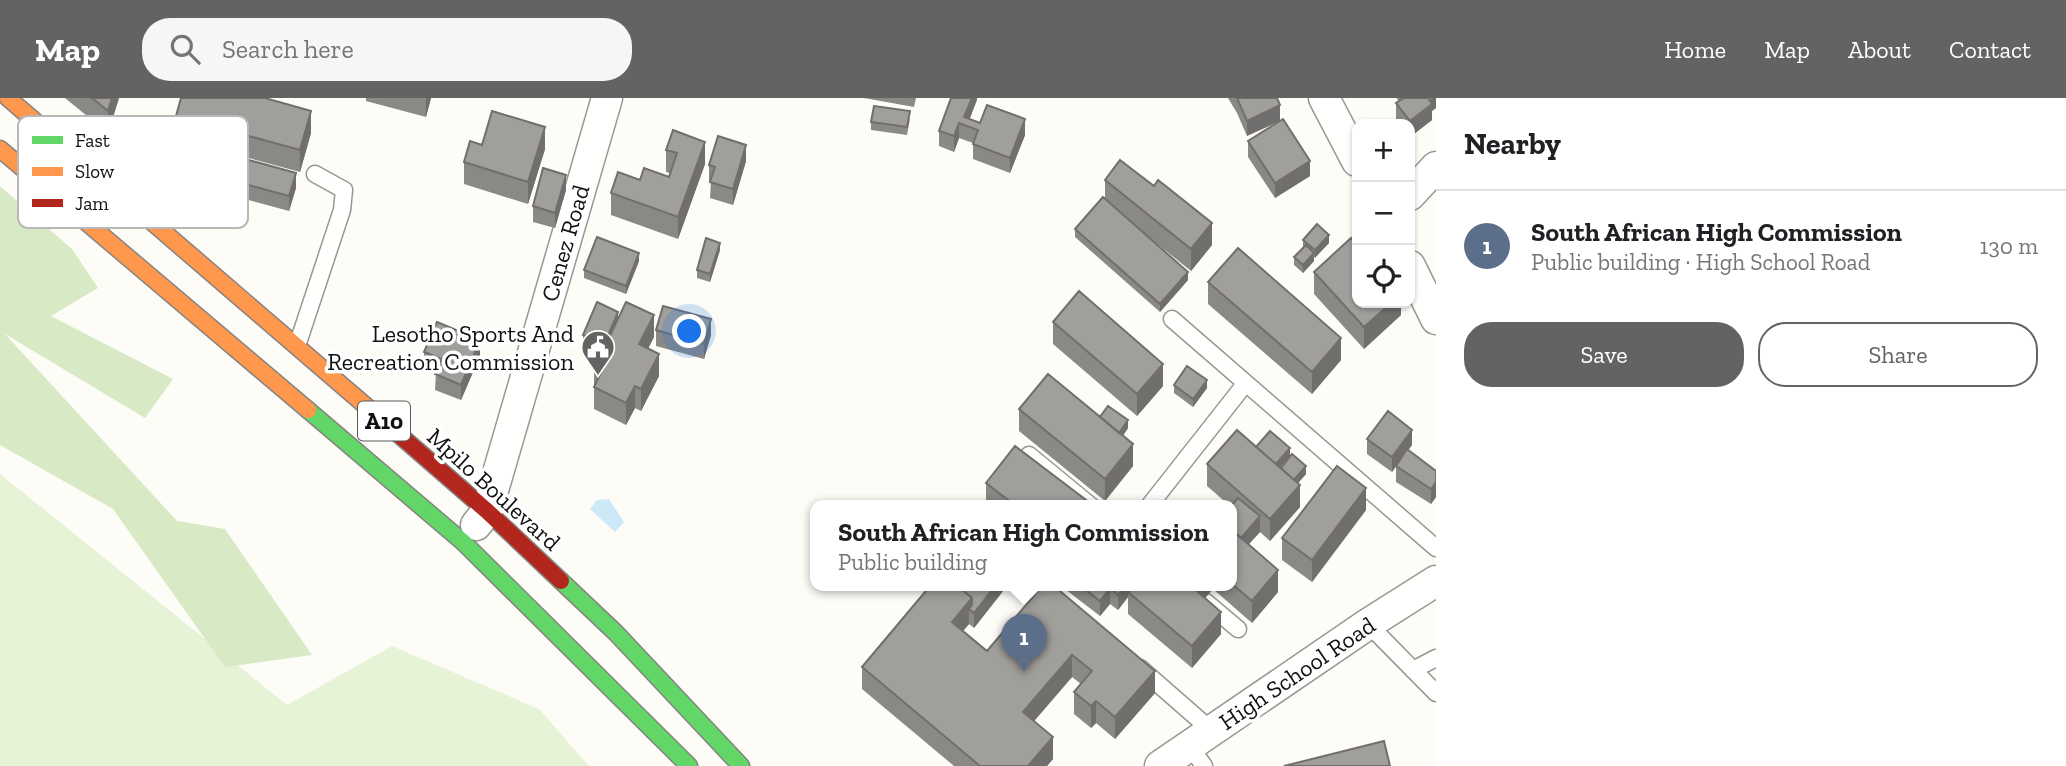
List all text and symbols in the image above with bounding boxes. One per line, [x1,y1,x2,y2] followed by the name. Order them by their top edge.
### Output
[142,18,632,81] search box
[35,30,100,69] text: Map
[166,30,204,68] icon: search
[222,33,354,65] text: Search here
[1664,35,1726,64] text: Home
[1764,35,1810,64] text: Map
[1848,35,1911,64] text: About
[1949,35,2031,64] text: Contact
[18,116,248,228] legend
[1352,119,1415,308] map controls
[1352,119,1415,182] button: +
[1464,126,1561,162] text: Nearby
[75,129,110,152] text: Fast
[75,160,115,183] text: Slow
[535,181,595,305] street label: Cenez Road
[1352,182,1415,245] button: −
[75,192,109,215] text: Jam
[1531,216,1902,248] text: South African High Commission
[1482,232,1492,260] text: 1
[1980,232,2038,260] text: 130 m
[1352,245,1415,308] button: locate
[1531,248,1870,276] text: Public building · High School Road
[672,314,706,348] your location
[327,319,574,376] place label: Lesotho Sports And Recreation Commission
[1464,322,1744,387] button: Save
[1758,322,2038,387] button: Share
[579,328,617,377] public building icon: Lesotho Sports And Recreation Commission
[358,402,410,440] road number: A10
[421,422,567,556] street label: Mpilo Boulevard
[810,500,1237,591] popup
[838,516,1209,548] text: South African High Commission
[838,548,987,576] text: Public building
[1213,610,1381,736] street label: High School Road
[1001,614,1047,672] pin: 1

